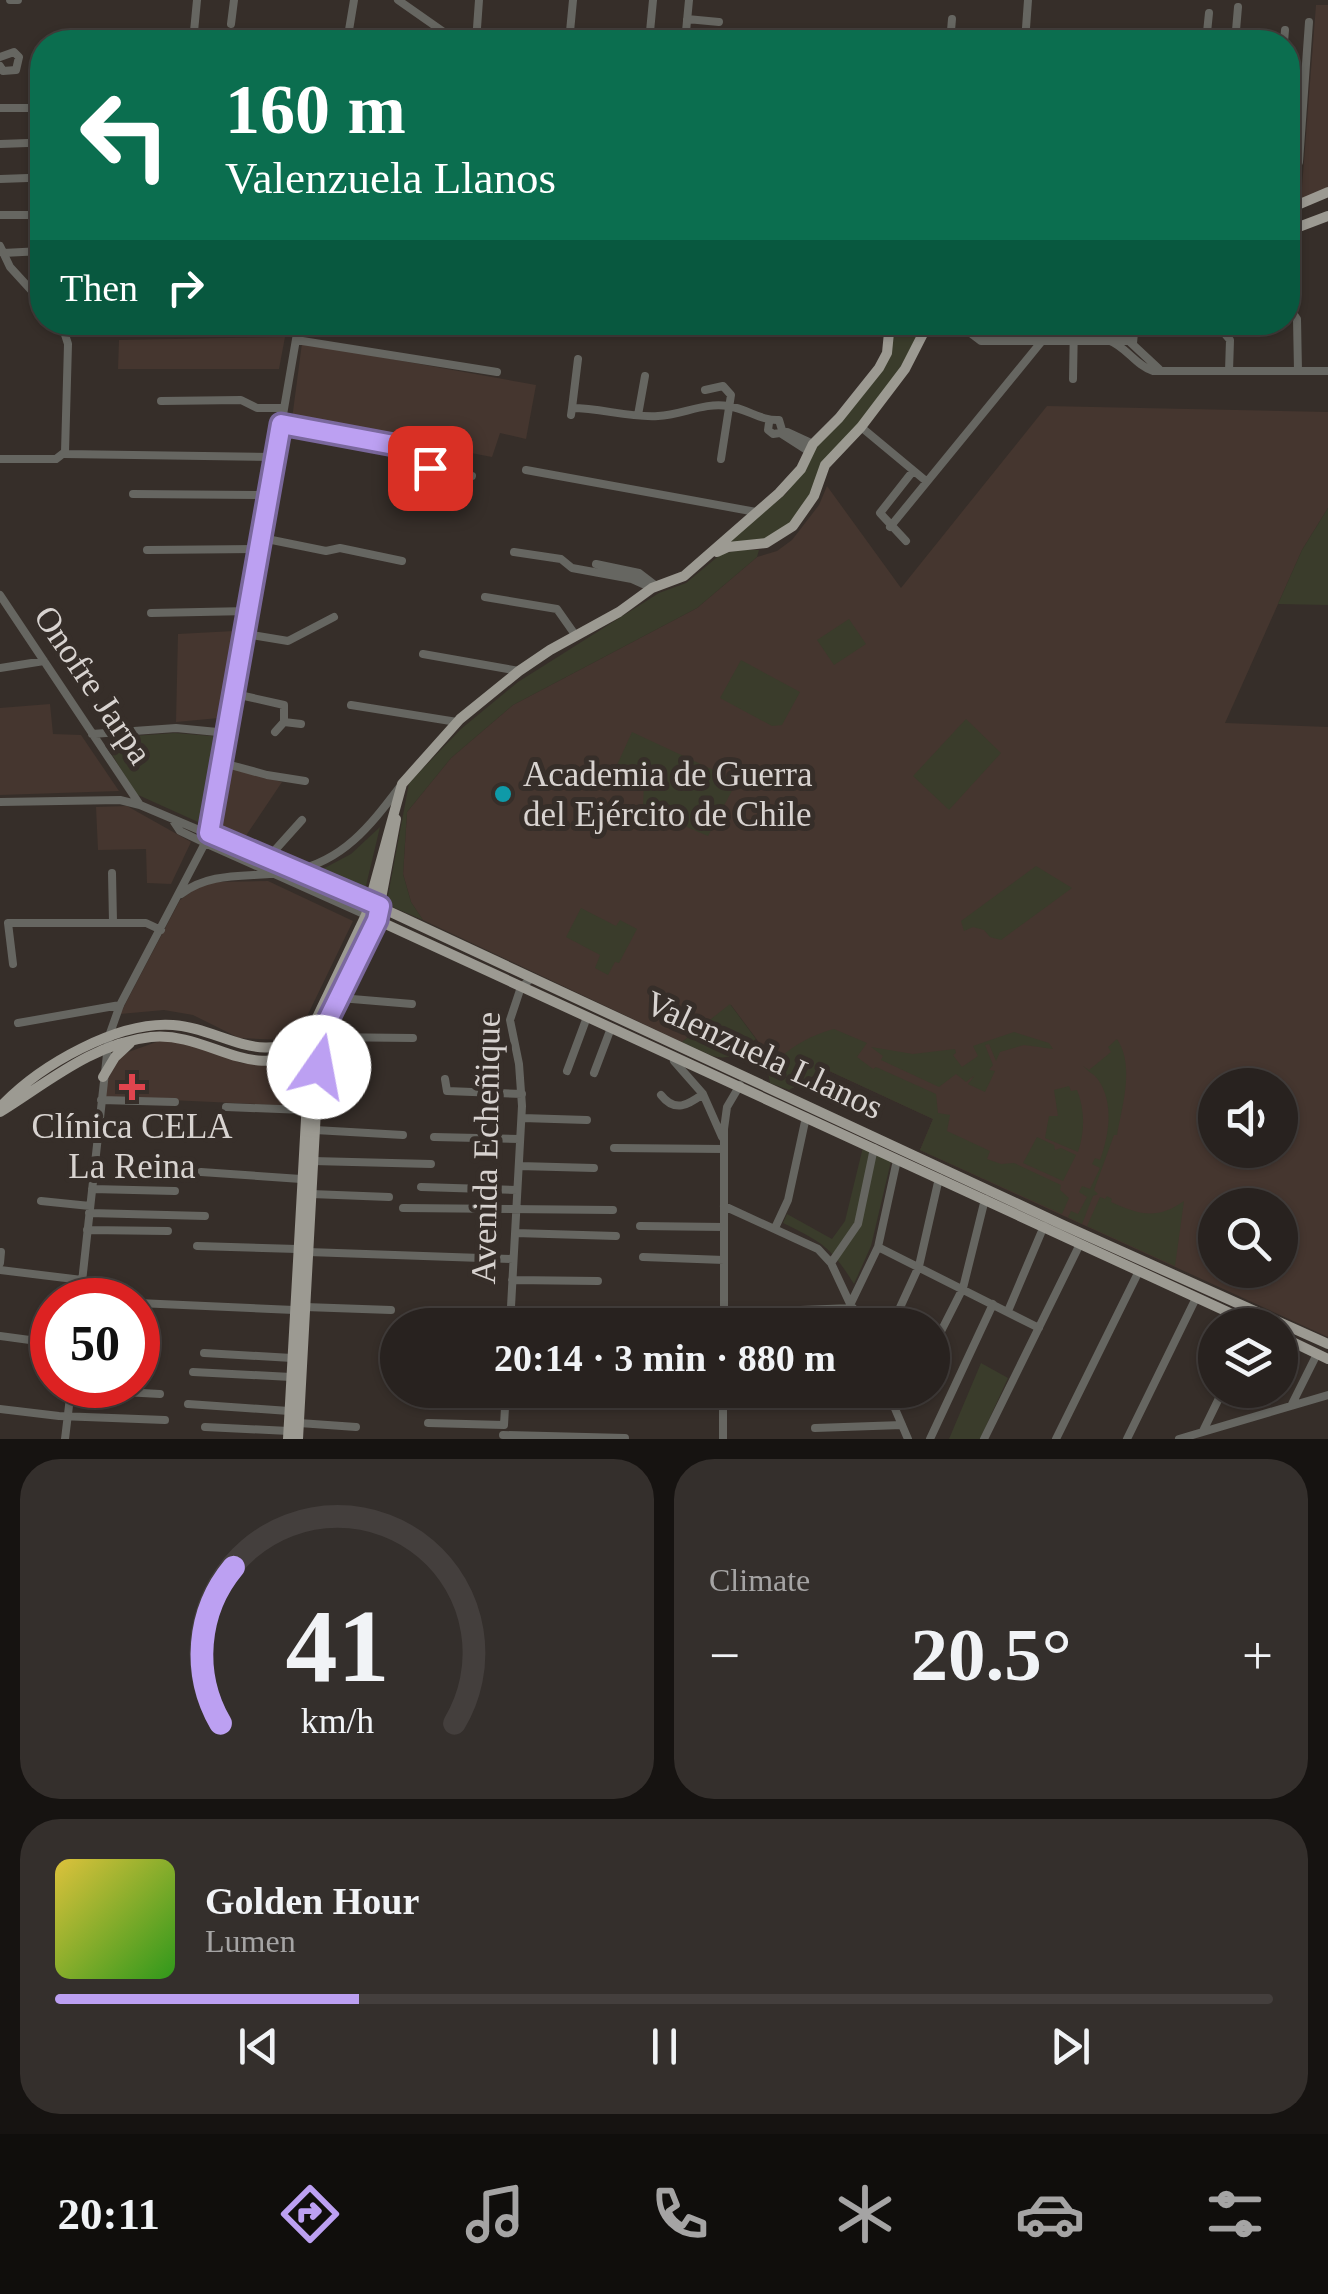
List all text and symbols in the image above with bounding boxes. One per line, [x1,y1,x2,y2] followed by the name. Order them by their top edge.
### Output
[60,70,190,200] icon: left
[225,71,406,148] text: 160 m
[225,153,556,203] text: Valenzuela Llanos
[158,260,213,315] icon: right
[60,267,138,309] text: Then
[388,426,473,511] pin
[403,441,458,496] icon: arrive
[26,599,160,772] street label: Onofre Jarpa
[523,755,813,834] place label: Academia de Guerra del Ejército de Chile
[492,783,514,805] marker: Academia de Guerra del Ejército de Chile
[639,983,889,1127] street label: Valenzuela Llanos
[464,1011,508,1285] street label: Avenida Echeñique
[267,1015,371,1119] position arrow
[1198,1068,1298,1408] map controls
[1198,1068,1298,1168] button: sound
[119,1074,145,1100] marker: Clínica CELA La Reina
[31,1107,233,1186] place label: Clínica CELA La Reina
[1198,1188,1298,1288] button: search
[30,1278,160,1408] speed limit sign: 50
[1198,1308,1298,1408] button: layers
[494,1337,836,1379] text: 20:14 · 3 min · 880 m
[709,1562,810,1598] text: Climate
[285,1588,389,1703] text: 41
[910,1613,1072,1696] text: 20.5°
[709,1625,740,1686] text: −
[1242,1625,1273,1686] text: +
[300,1701,374,1741] text: km/h
[205,1880,419,1922] text: Golden Hour
[205,1923,296,1959] text: Lumen
[231,2019,286,2074] icon: previous
[637,2019,692,2074] icon: pause
[1043,2019,1098,2074] icon: next
[275,2179,345,2249] icon: directions
[460,2179,530,2249] icon: music
[645,2179,715,2249] icon: phone
[830,2179,900,2249] icon: climate
[1015,2179,1085,2249] icon: car
[1200,2179,1270,2249] icon: filters
[58,2189,160,2239] text: 20:11

